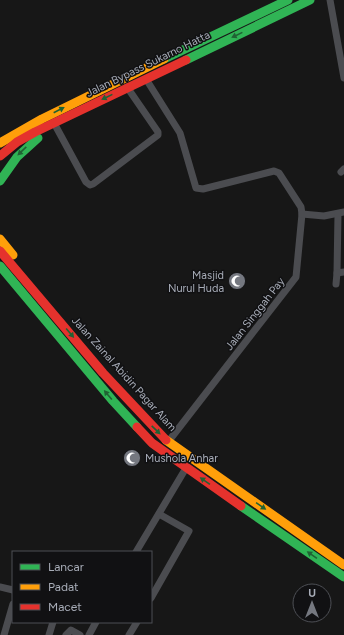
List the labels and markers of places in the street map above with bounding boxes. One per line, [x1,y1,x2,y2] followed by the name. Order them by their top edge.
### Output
[168,269,224,295] place label: Masjid Nurul Huda
[227,271,247,291] mosque icon: Masjid Nurul Huda
[122,448,142,468] mosque icon: Mushola Anhar
[145,452,218,465] place label: Mushola Anhar

